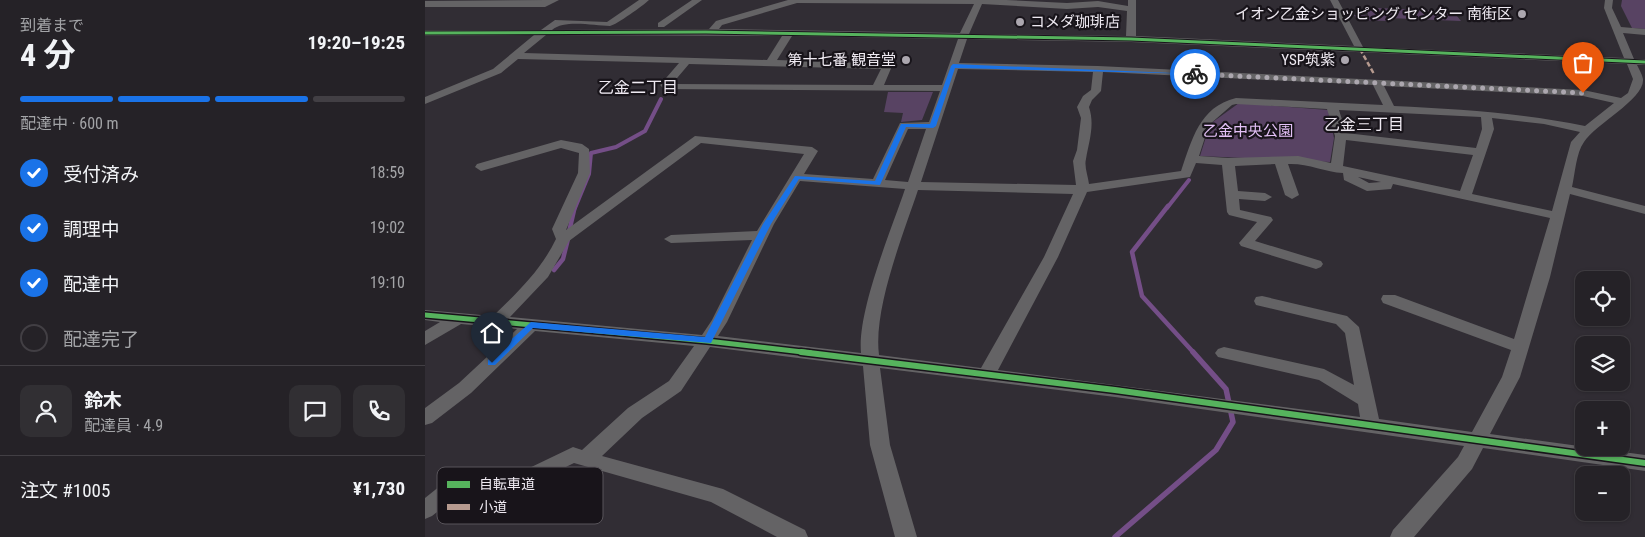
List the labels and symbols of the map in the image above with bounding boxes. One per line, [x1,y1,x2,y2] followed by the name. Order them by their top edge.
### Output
[1235,5,1512,23] place label: イオン乙金ショッピング センター 南街区
[1516,8,1528,20] marker: イオン乙金ショッピング センター 南街区
[1030,13,1120,31] place label: コメダ珈琲店
[1014,16,1026,28] marker: コメダ珈琲店
[1562,42,1604,93] pin
[1170,49,1220,99] courier
[788,51,896,69] place label: 第十七番 観音堂
[1281,51,1335,69] place label: YSP筑紫
[900,54,912,66] marker: 第十七番 観音堂
[1339,54,1351,66] marker: YSP筑紫
[598,78,678,97] district label: 乙金二丁目
[1324,115,1404,134] district label: 乙金三丁目
[1203,122,1293,140] park label: 乙金中央公園
[471,312,513,363] pin
[437,467,603,524] legend
[479,476,535,492] text: 自転車道
[479,499,507,515] text: 小道

